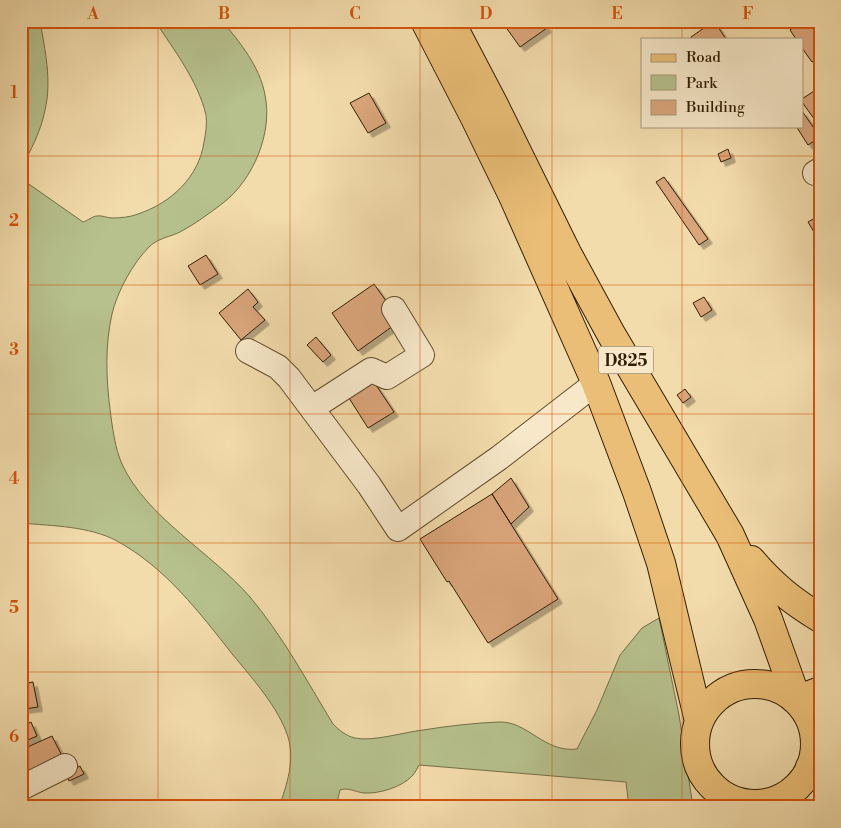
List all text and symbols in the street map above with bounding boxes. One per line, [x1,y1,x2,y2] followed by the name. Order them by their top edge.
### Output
[86,4,99,24] text: A
[218,4,230,24] text: B
[349,4,361,24] text: C
[480,4,493,24] text: D
[611,4,623,24] text: E
[742,4,754,24] text: F
[641,38,804,128] legend
[686,48,721,67] text: Road
[686,74,718,93] text: Park
[10,83,18,103] text: 1
[685,98,745,117] text: Building
[9,211,19,231] text: 2
[9,340,19,360] text: 3
[598,346,654,374] road number: D825
[9,469,20,489] text: 4
[9,598,19,618] text: 5
[9,727,19,747] text: 6

